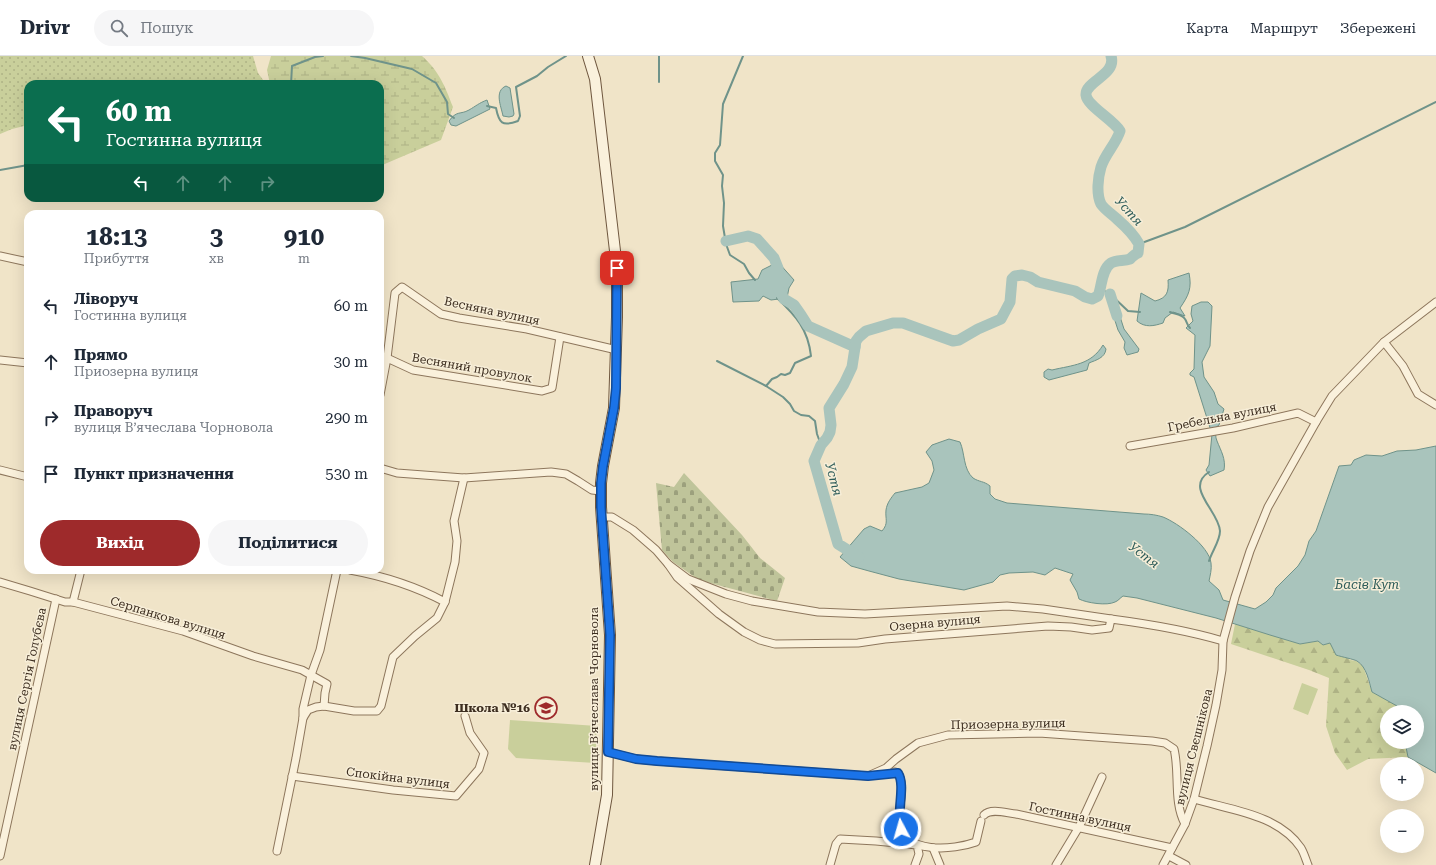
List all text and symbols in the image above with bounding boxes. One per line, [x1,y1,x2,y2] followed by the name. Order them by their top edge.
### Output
[94,10,374,46] search box
[20,16,70,39] text: Drivr
[108,17,130,39] icon: search
[140,19,194,37] text: Пошук
[1186,20,1228,36] text: Карта
[1250,20,1318,36] text: Маршрут
[1340,20,1416,36] text: Збережені
[106,95,171,128] text: 60 m
[40,96,92,148] icon: left
[106,129,262,150] text: Гостинна вулиця
[130,172,152,194] icon: left
[172,172,194,194] icon: ahead
[214,172,236,194] icon: ahead
[256,172,278,194] icon: right
[1112,193,1146,229] water label: Устя
[86,223,147,251] text: 18:13
[210,223,223,251] text: 3
[284,223,324,251] text: 910
[84,251,149,266] text: Прибуття
[209,251,224,266] text: хв
[298,251,310,266] text: m
[600,251,634,285] pin
[606,257,628,279] icon: arrive
[74,290,138,308] text: Ліворуч
[443,294,541,328] street label: Весняна вулиця
[40,295,62,317] icon: left
[334,297,368,315] text: 60 m
[74,308,187,323] text: Гостинна вулиця
[74,346,128,364] text: Прямо
[40,351,62,373] icon: ahead
[411,351,534,386] street label: Весняний провулок
[334,353,368,371] text: 30 m
[74,364,198,379] text: Приозерна вулиця
[1166,400,1278,434] street label: Гребельна вулиця
[74,402,153,420] text: Праворуч
[40,407,62,429] icon: right
[325,409,368,427] text: 290 m
[74,420,273,435] text: вулиця Вʼячеслава Чорновола
[822,461,846,498] water label: Устя
[40,463,62,485] icon: arrive
[74,465,234,483] text: Пункт призначення
[325,465,368,483] text: 530 m
[40,520,200,566] button: Вихід
[208,520,368,566] button: Поділитися
[1126,539,1162,571] water label: Устя
[1334,577,1399,592] water label: Басів Кут
[109,594,227,642] street label: Серпанкова вулиця
[5,606,49,752] street label: вулиця Сергія Голубєва
[587,607,601,791] street label: вулиця Вʼячеслава Чорновола
[889,612,981,634] street label: Озерна вулиця
[1173,687,1215,807] street label: вулиця Свєшнікова
[533,695,559,721] school or university icon: Школа №16
[454,701,530,715] place label: Школа №16
[1380,705,1424,853] map controls
[1380,705,1424,749] button: layers
[950,716,1066,732] street label: Приозерна вулиця
[1380,757,1424,801] button: +
[345,765,451,791] street label: Спокійна вулиця
[1028,799,1133,835] street label: Гостинна вулиця
[880,808,922,850] position arrow
[1380,809,1424,853] button: −

